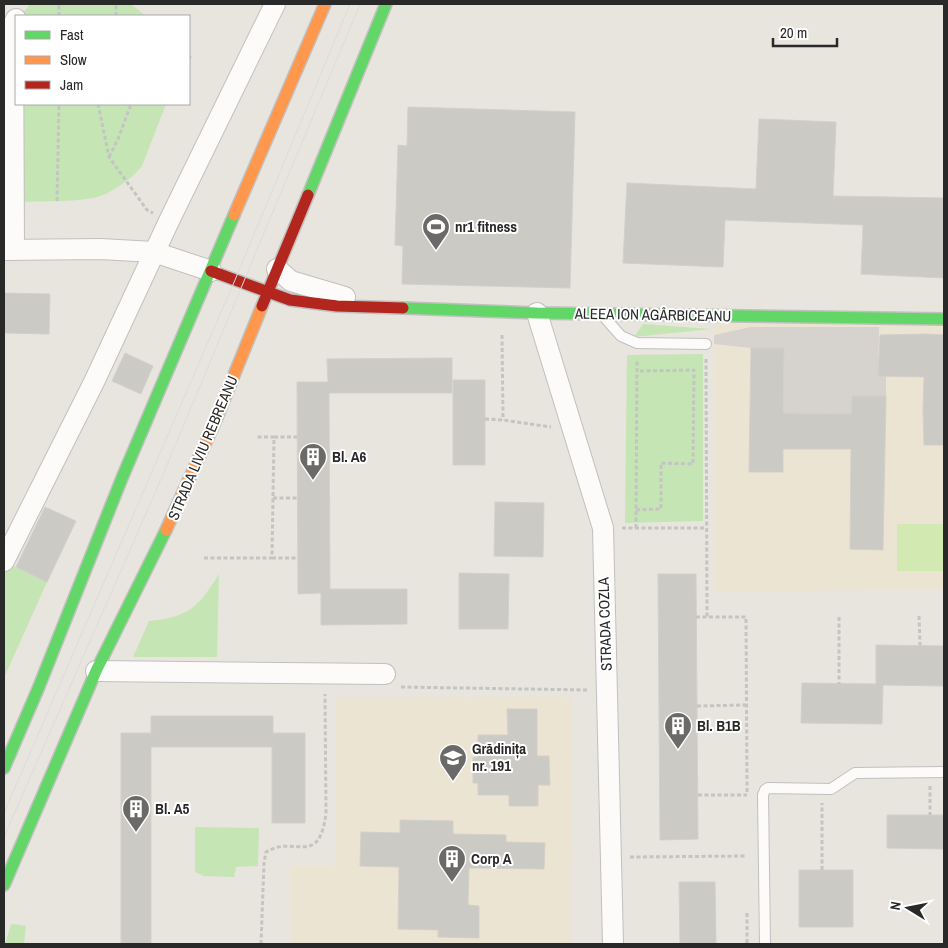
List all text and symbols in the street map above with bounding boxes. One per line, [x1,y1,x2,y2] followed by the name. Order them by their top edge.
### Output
[15,15,190,105] legend
[773,15,837,47] scale bar
[780,22,807,43] text: 20 m
[60,24,84,45] text: Fast
[60,49,87,70] text: Slow
[60,74,83,95] text: Jam
[421,212,451,251] sports icon: nr1 fitness
[455,216,517,237] place label: nr1 fitness
[574,303,731,326] street label: ALEEA ION AGÂRBICEANU
[163,372,243,523] street label: STRADA LIVIU REBREANU
[298,442,328,481] building icon: Bl. A6
[332,446,367,467] place label: Bl. A6
[592,576,617,671] street label: STRADA COZLA
[663,711,693,750] building icon: Bl. B1B
[697,715,741,736] place label: Bl. B1B
[472,738,526,776] place label: Grădinița nr. 191
[438,743,468,782] school or university icon: Grădinița nr. 191
[121,794,151,833] building icon: Bl. A5
[155,798,190,819] place label: Bl. A5
[437,844,467,883] building icon: Corp A
[471,848,512,869] place label: Corp A
[883,883,933,933] north arrow
[886,900,905,911] text: N

